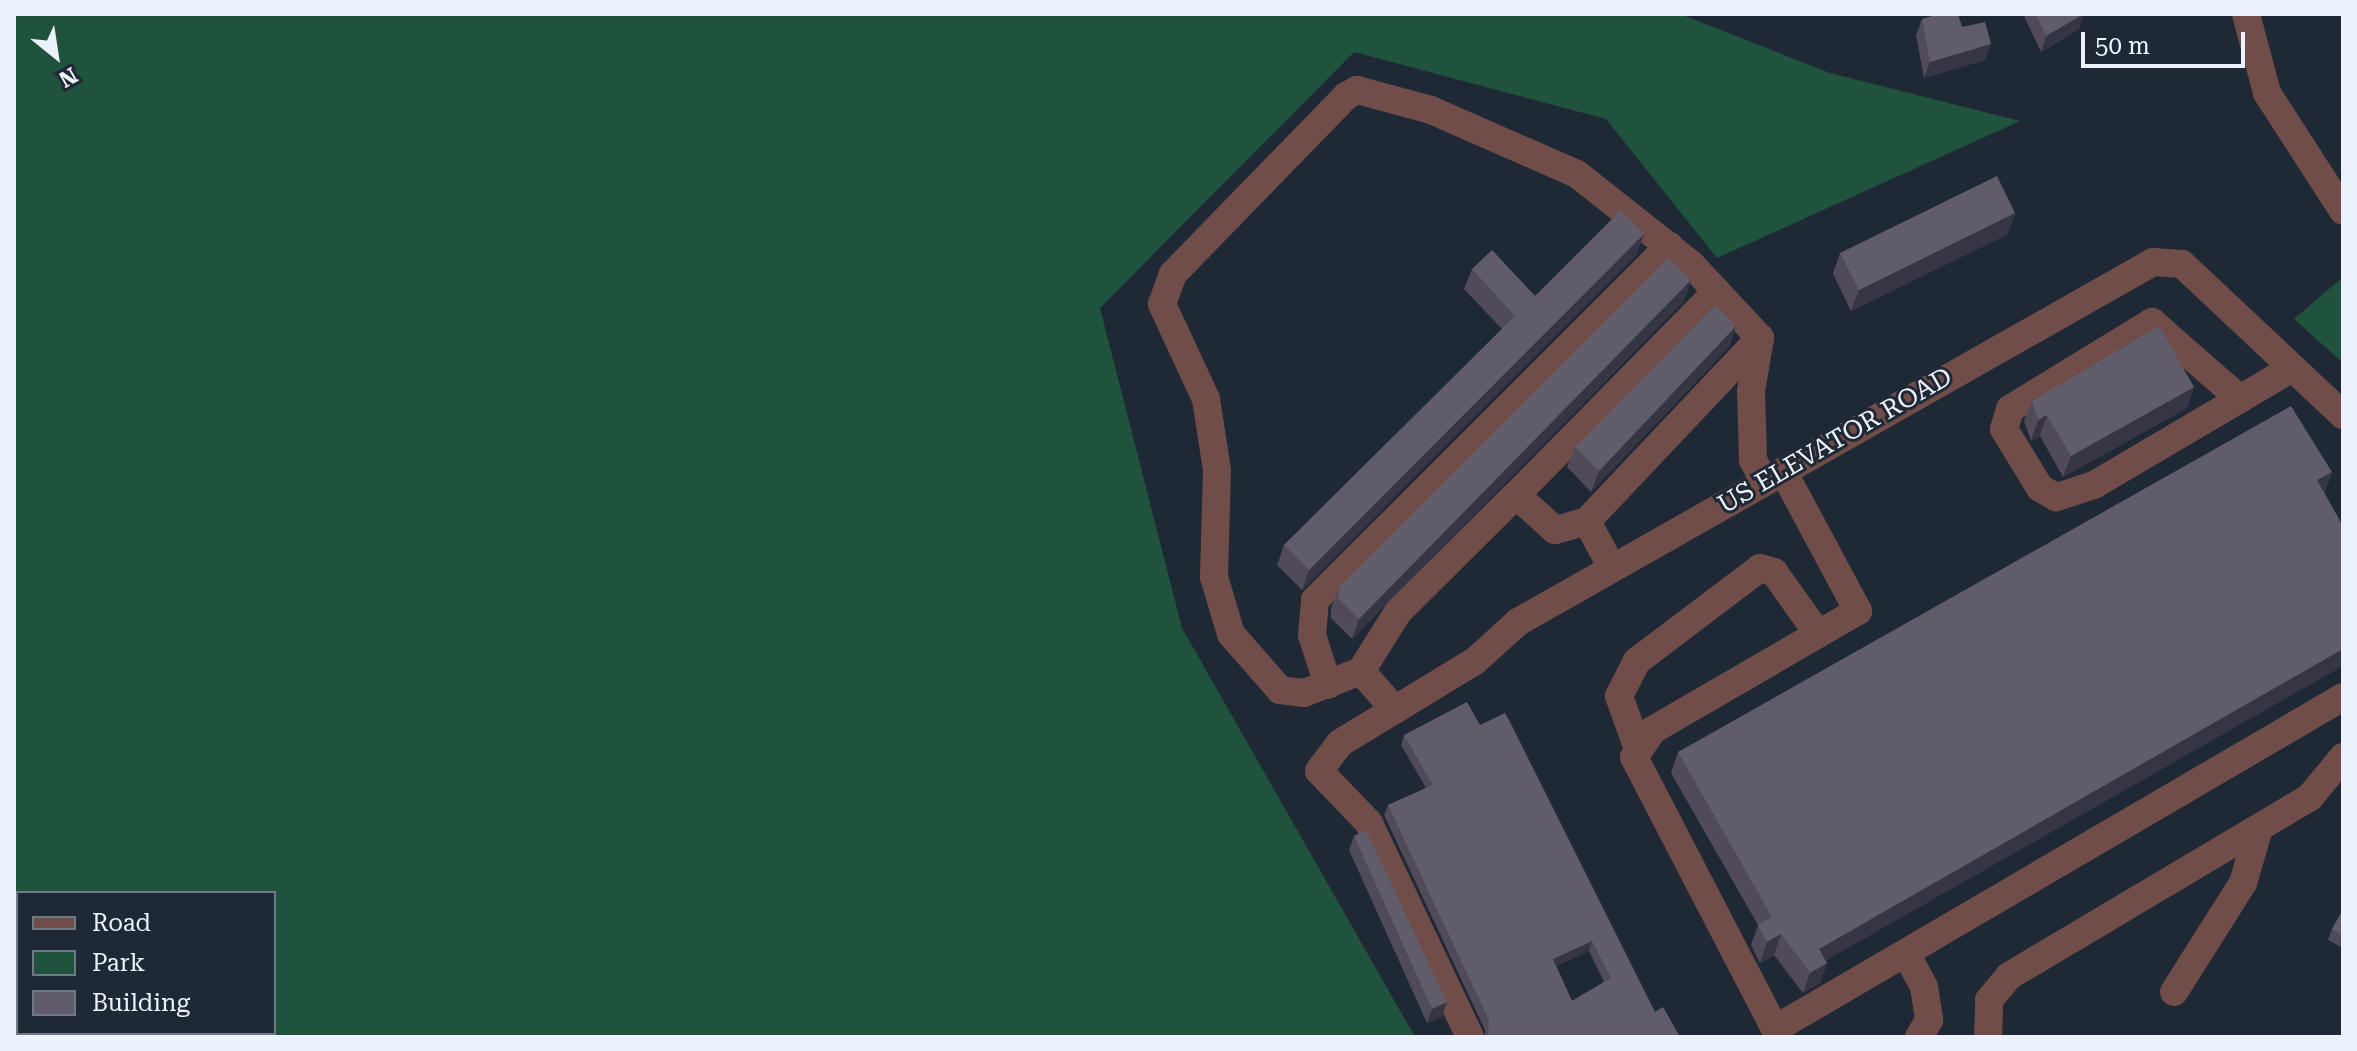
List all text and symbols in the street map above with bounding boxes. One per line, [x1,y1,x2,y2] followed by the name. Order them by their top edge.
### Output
[16,16,96,96] north arrow
[2085,16,2249,66] scale bar
[2095,32,2150,60] text: 50 m
[55,62,82,92] text: N
[1712,361,1958,521] street label: US ELEVATOR ROAD
[16,891,276,1035] legend
[92,909,151,937] text: Road
[92,949,145,977] text: Park
[92,989,190,1017] text: Building

